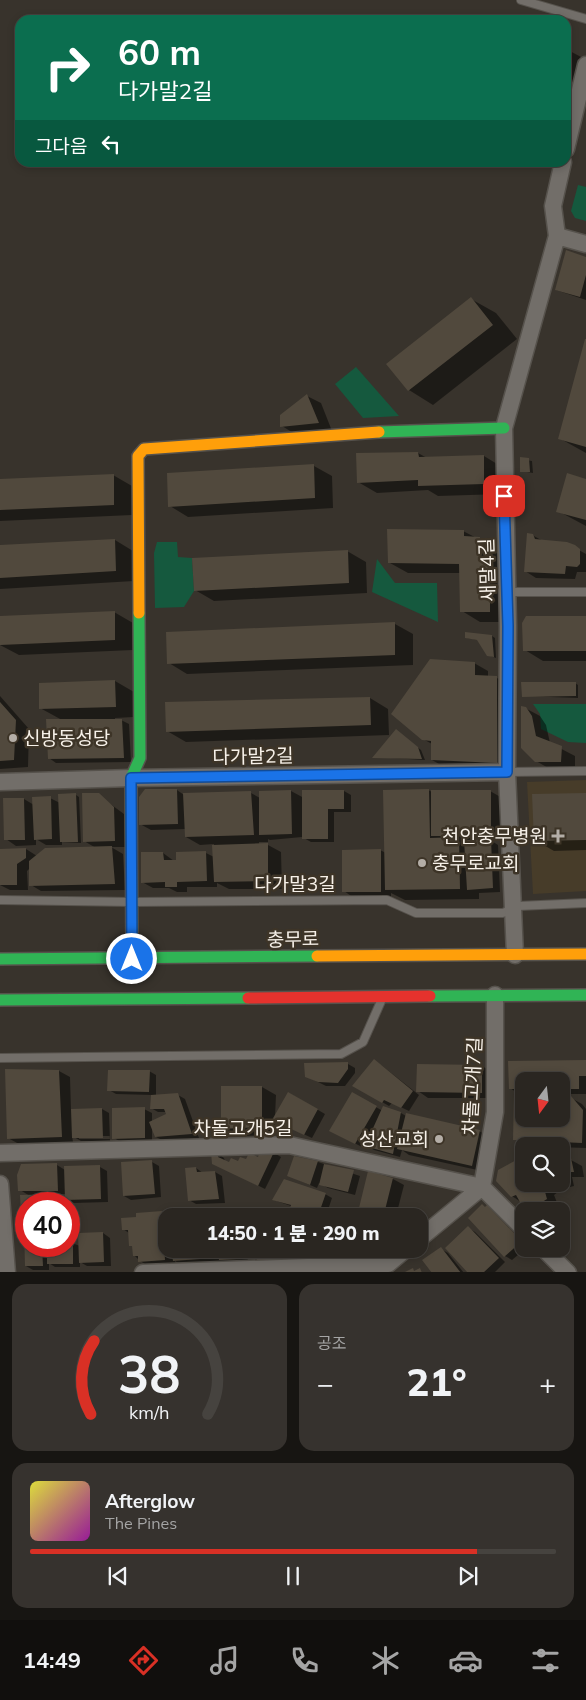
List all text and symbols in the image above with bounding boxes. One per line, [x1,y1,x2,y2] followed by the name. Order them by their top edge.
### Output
[118,30,201,74] text: 60 m
[35,35,100,100] icon: right
[118,77,212,105] text: 다가말2길
[97,130,125,158] icon: left
[35,134,87,158] text: 그다음
[483,475,525,517] pin
[490,482,518,510] icon: arrive
[474,538,500,602] street label: 새말4길
[23,726,110,750] place label: 신방동성당
[7,732,19,744] marker: 신방동성당
[212,743,294,769] street label: 다가말2길
[442,824,547,848] place label: 천안충무병원
[551,829,565,843] marker: 천안충무병원
[432,851,519,875] place label: 충무로교회
[416,857,428,869] marker: 충무로교회
[254,872,336,896] street label: 다가말3길
[267,927,319,951] street label: 충무로
[105,932,157,984] position arrow
[457,1036,487,1136] street label: 차돌고개7길
[515,1072,570,1128] north arrow
[515,1072,570,1257] map controls
[194,1116,292,1140] street label: 차돌고개5길
[359,1127,429,1151] place label: 성산교회
[433,1133,445,1145] marker: 성산교회
[515,1137,570,1192] button: search
[15,1192,80,1257] speed limit sign: 40
[515,1202,570,1257] button: layers
[206,1221,380,1245] text: 14:50 · 1 분 · 290 m
[317,1333,346,1353] text: 공조
[118,1341,181,1406] text: 38
[406,1358,467,1406] text: 21°
[317,1366,334,1401] text: −
[539,1366,556,1401] text: +
[129,1401,170,1423] text: km/h
[105,1489,195,1513] text: Afterglow
[105,1513,177,1533] text: The Pines
[104,1562,132,1590] icon: previous
[279,1562,307,1590] icon: pause
[454,1562,482,1590] icon: next
[126,1643,161,1678] icon: directions
[207,1643,242,1678] icon: music
[287,1643,322,1678] icon: phone
[368,1643,403,1678] icon: climate
[448,1643,483,1678] icon: car
[528,1643,563,1678] icon: filters
[23,1646,81,1674] text: 14:49

